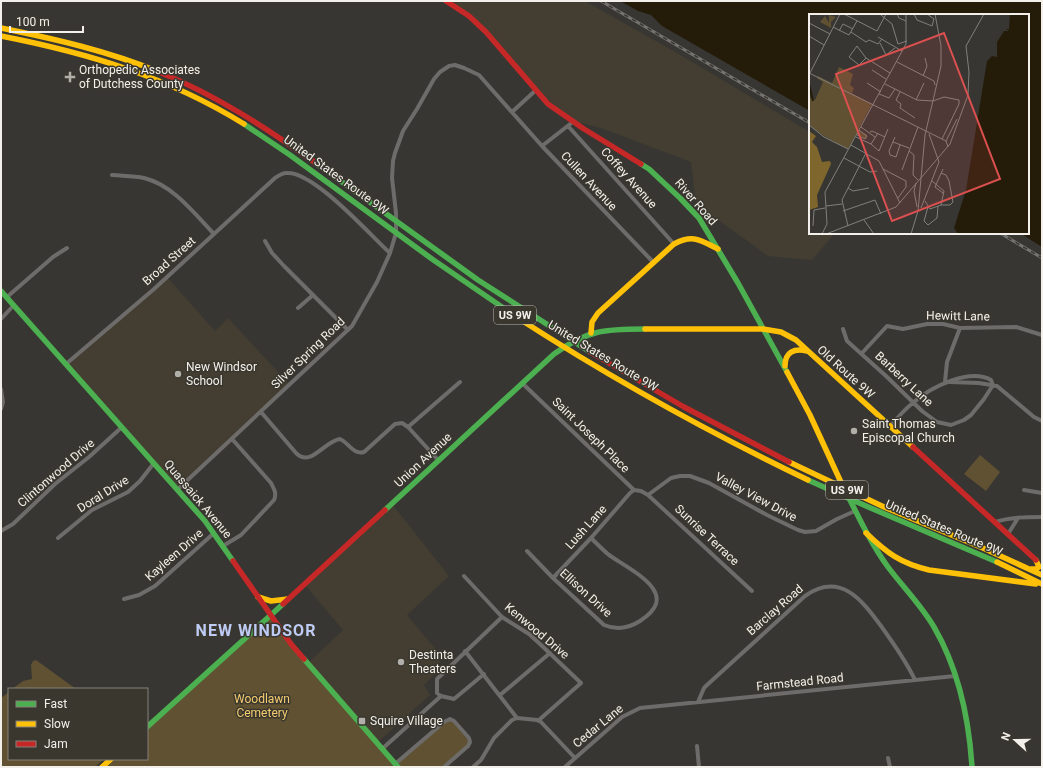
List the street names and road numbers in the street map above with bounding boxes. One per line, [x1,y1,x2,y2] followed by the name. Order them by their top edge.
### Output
[281,132,391,218] street label: United States Route 9W
[598,145,660,211] street label: Coffey Avenue
[558,149,620,213] street label: Cullen Avenue
[672,176,720,228] street label: River Road
[140,234,198,288] street label: Broad Street
[494,306,536,324] road number: US 9W
[926,308,990,324] street label: Hewitt Lane
[268,314,348,392] street label: Silver Spring Road
[545,318,661,395] street label: United States Route 9W
[814,343,878,402] street label: Old Route 9W
[872,349,936,409] street label: Barberry Lane
[549,394,633,476] street label: Saint Joseph Place
[392,430,454,490] street label: Union Avenue
[15,436,97,510] street label: Clintonwood Drive
[161,457,235,541] street label: Quassaick Avenue
[713,470,799,524] street label: Valley View Drive
[75,473,131,515] street label: Doral Drive
[826,481,868,499] road number: US 9W
[883,497,1005,559] street label: United States Route 9W
[563,502,609,552] street label: Lush Lane
[672,502,742,568] street label: Sunrise Terrace
[142,526,206,584] street label: Kayleen Drive
[557,566,615,620] street label: Ellison Drive
[744,582,806,638] street label: Barclay Road
[502,600,572,662] street label: Kenwood Drive
[756,670,844,694] street label: Farmstead Road
[570,702,626,750] street label: Cedar Lane

